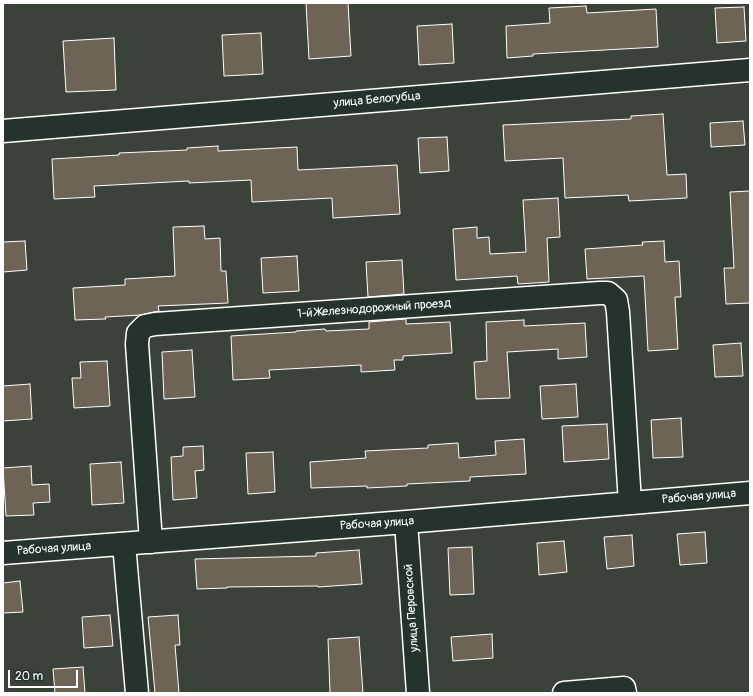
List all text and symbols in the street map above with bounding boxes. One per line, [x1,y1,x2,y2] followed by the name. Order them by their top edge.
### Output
[333,89,421,111] street label: улица Белогубца
[297,296,451,322] street label: 1-й Железнодорожный проезд
[661,487,737,507] street label: Рабочая улица
[339,514,415,534] street label: Рабочая улица
[16,539,92,559] street label: Рабочая улица
[402,564,422,652] street label: улица Перовской
[10,662,80,688] scale bar
[15,669,43,684] text: 20 m

